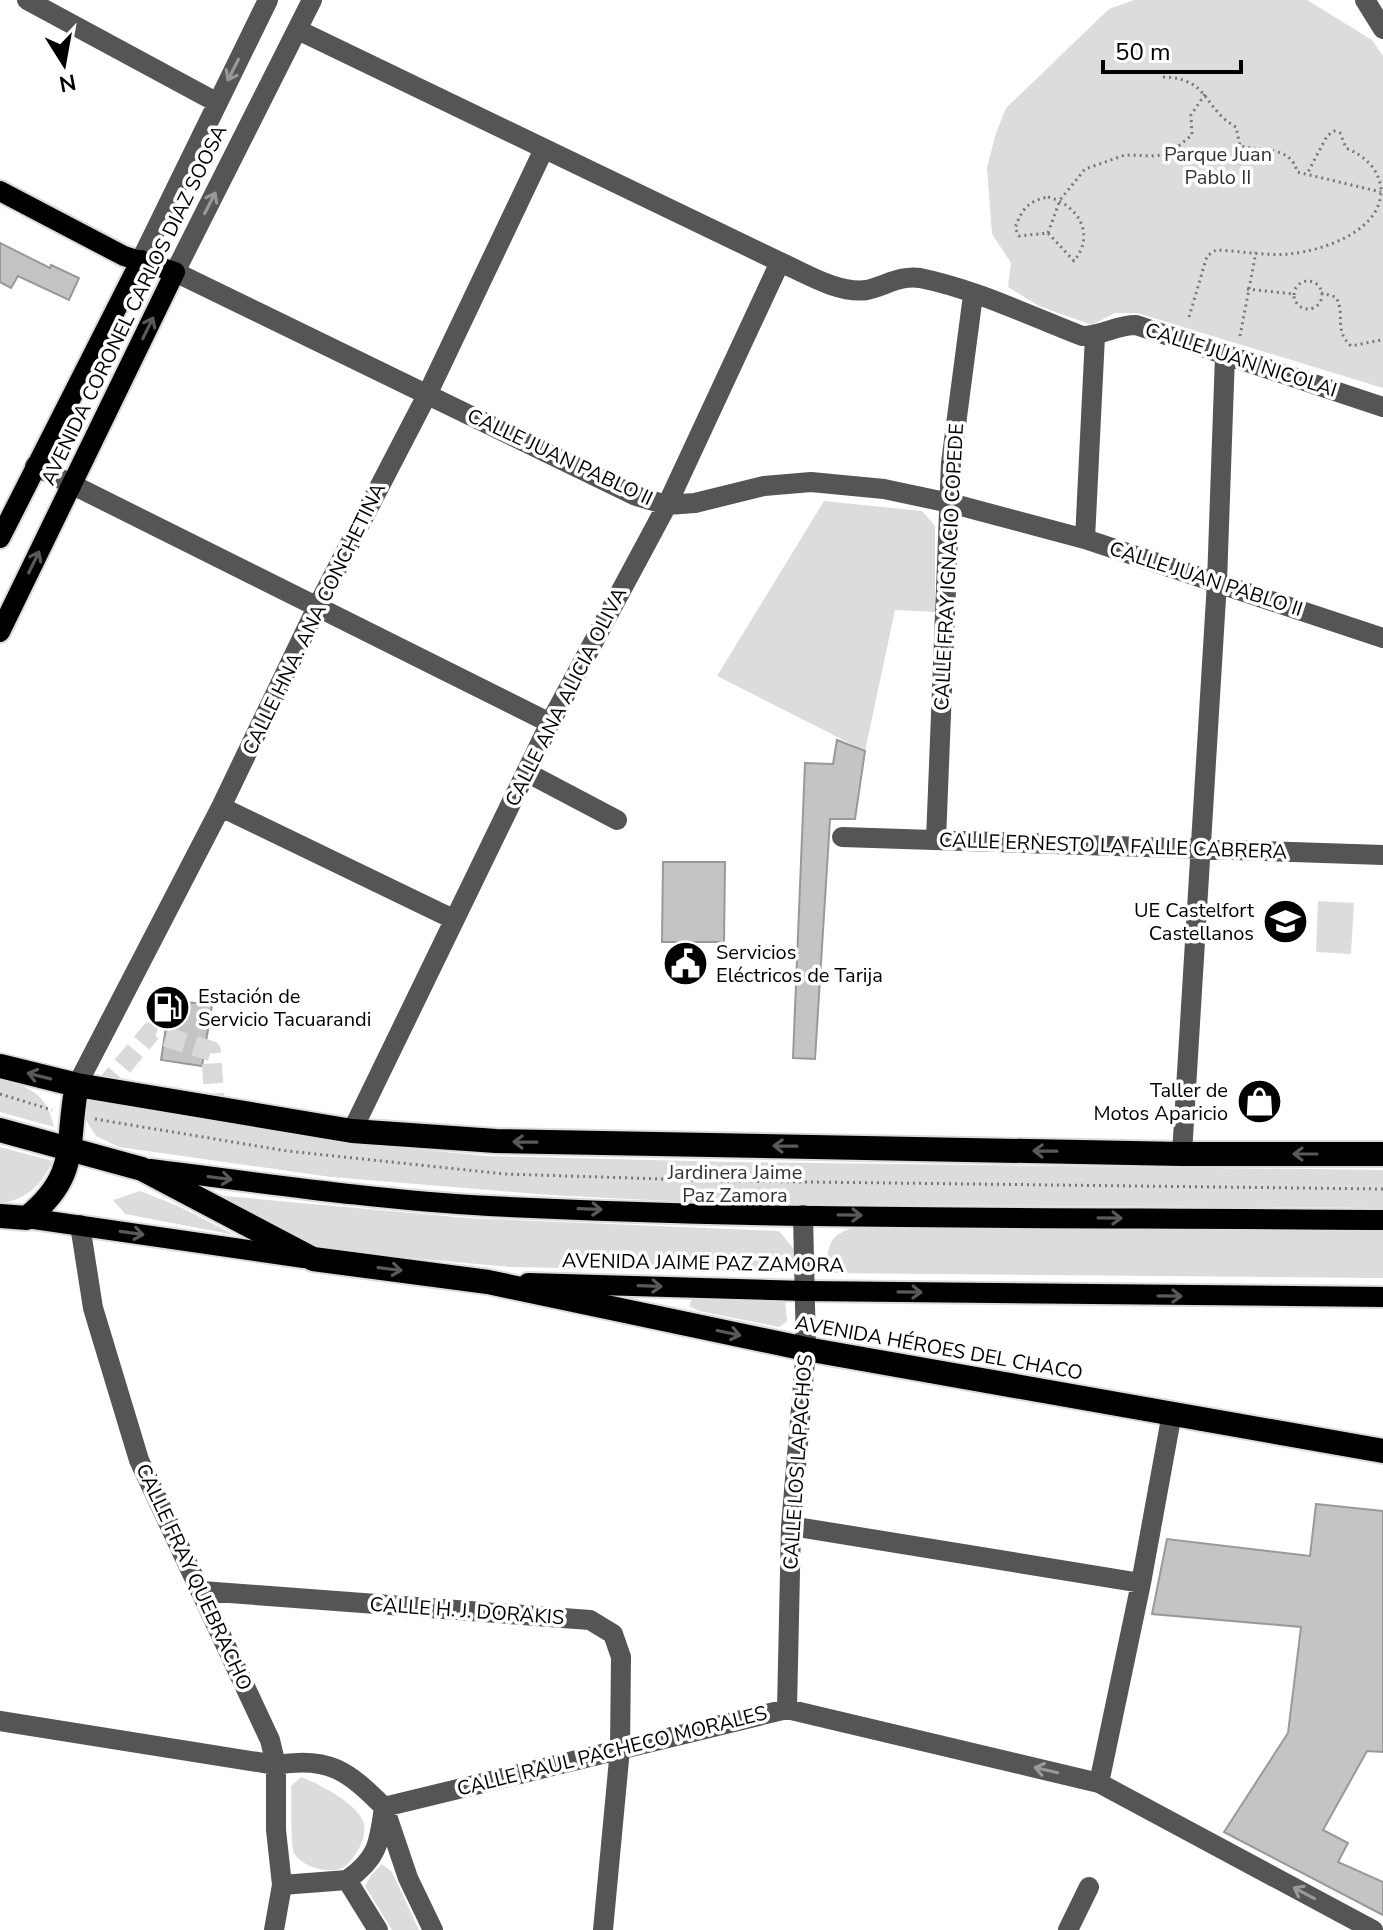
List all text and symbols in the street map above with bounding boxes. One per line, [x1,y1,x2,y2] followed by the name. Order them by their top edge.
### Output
[24,24,104,104] north arrow
[1103,24,1241,74] scale bar
[1115,36,1171,68] text: 50 m
[224,57,240,81] one-way arrow
[57,66,79,99] text: N
[35,120,233,490] street label: AVENIDA CORONEL CARLOS DIAZ SOOSA
[1164,141,1272,191] park label: Parque Juan Pablo II
[203,191,219,215] one-way arrow
[1142,316,1340,404] street label: CALLE JUAN NICOLAI
[141,317,156,341] one-way arrow
[463,402,657,512] street label: CALLE JUAN PABLO II
[928,423,970,711] street label: CALLE FRAY IGNACIO COPEDE
[236,478,392,760] street label: CALLE HNA. ANA CONCHETINA
[1106,535,1306,623] street label: CALLE JUAN PABLO II
[27,550,42,574] one-way arrow
[499,582,633,811] street label: CALLE ANA ALICIA OLIVA
[939,826,1288,866] street label: CALLE ERNESTO LA FALLE CABRERA
[1134,897,1255,947] place label: UE Castelfort Castellanos
[1261,898,1309,946] school or university icon: UE Castelfort Castellanos
[661,939,709,987] public building icon: Servicios Eléctricos de Tarija
[716,939,883,989] place label: Servicios Eléctricos de Tarija
[198,983,371,1033] place label: Estación de Servicio Tacuarandi
[143,984,191,1032] fuel station icon: Estación de Servicio Tacuarandi
[26,1067,52,1082] one-way arrow
[1093,1077,1228,1127] place label: Taller de Motos Aparicio
[1235,1077,1283,1125] shop icon: Taller de Motos Aparicio
[512,1134,539,1149] one-way arrow
[772,1139,799,1154] one-way arrow
[1032,1143,1059,1159] one-way arrow
[1292,1146,1319,1162] one-way arrow
[667,1159,802,1209] park label: Jardinera Jaime Paz Zamora
[206,1170,232,1185] one-way arrow
[576,1201,603,1216] one-way arrow
[836,1207,863,1223] one-way arrow
[1096,1210,1123,1225] one-way arrow
[118,1226,144,1241] one-way arrow
[562,1247,845,1279] street label: AVENIDA JAIME PAZ ZAMORA
[377,1262,403,1277] one-way arrow
[636,1279,663,1294] one-way arrow
[896,1284,923,1300] one-way arrow
[1156,1288,1183,1304] one-way arrow
[793,1309,1085,1387] street label: AVENIDA HÉROES DEL CHACO
[716,1326,741,1341] one-way arrow
[777,1353,819,1571] street label: CALLE LOS LAPACHOS
[130,1459,258,1695] street label: CALLE FRAY QUEBRACHO
[369,1591,565,1631] street label: CALLE H. J. DORAKIS
[454,1699,770,1803] street label: CALLE RAUL PACHECO MORALES
[1033,1762,1059,1777] one-way arrow
[1293,1885,1317,1900] one-way arrow

